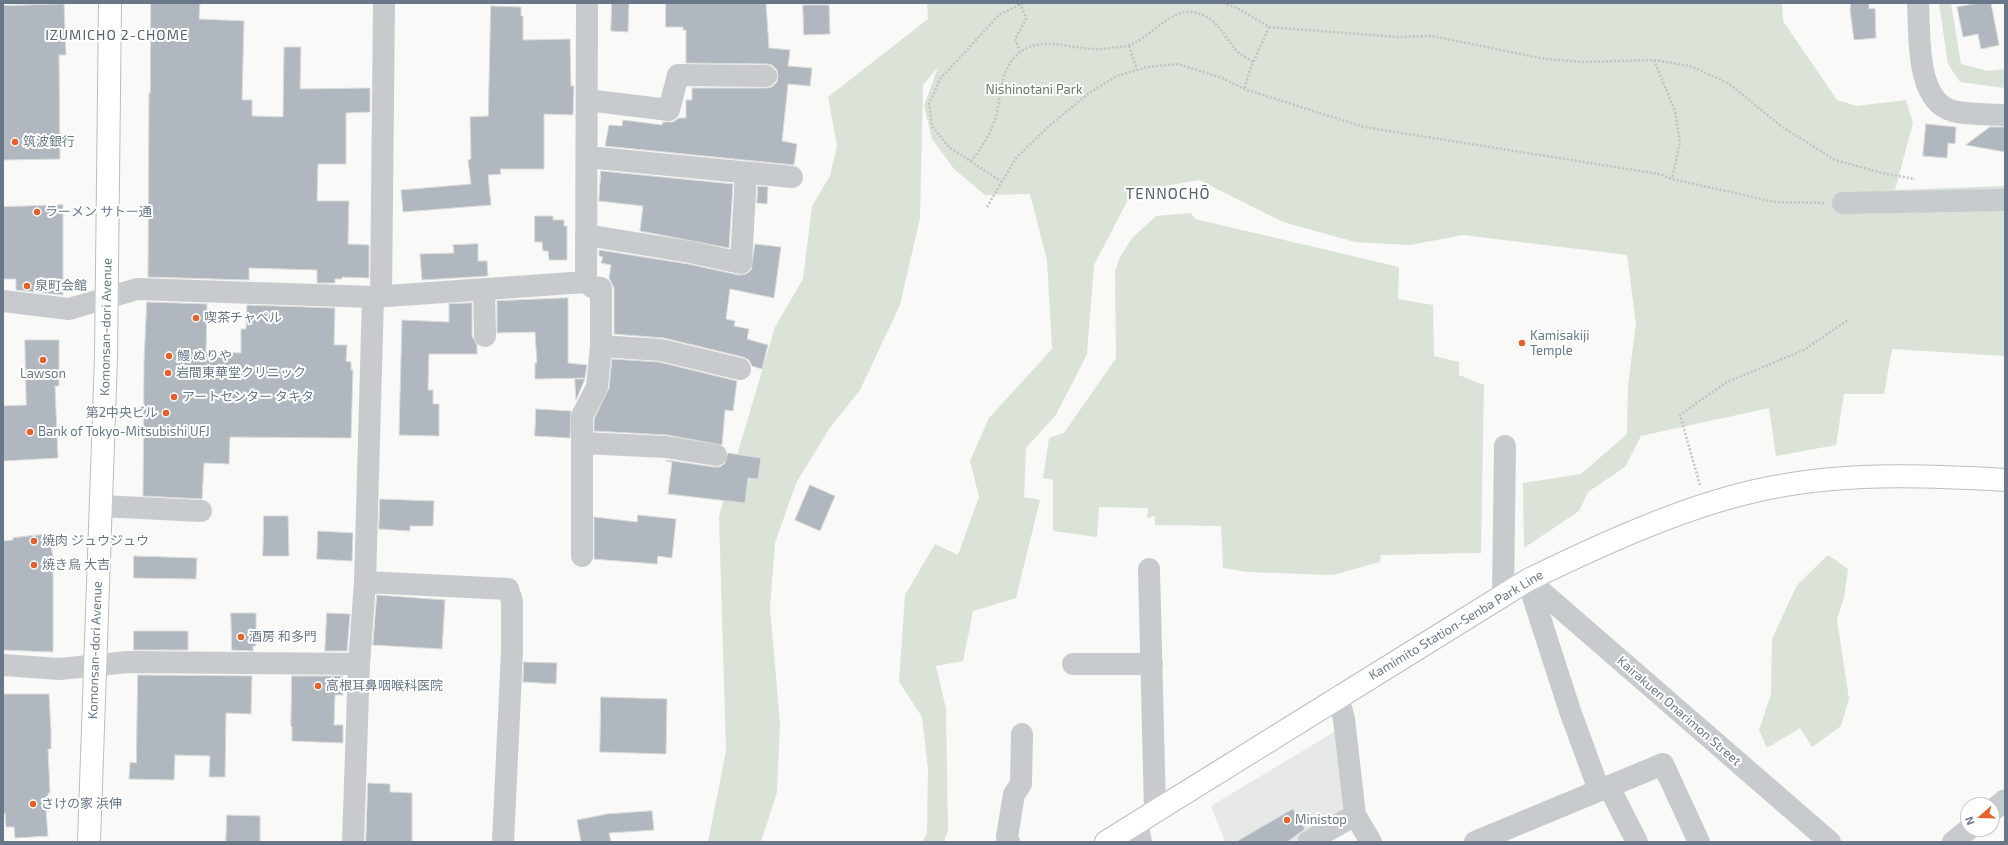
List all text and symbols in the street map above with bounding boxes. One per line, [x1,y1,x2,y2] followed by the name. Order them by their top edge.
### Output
[45,27,189,43] district label: IZUMICHO 2-CHOME
[985,82,1083,98] park label: Nishinotani Park
[23,134,75,150] place label: 筑波銀行
[10,137,20,147] marker: 筑波銀行
[1126,185,1210,203] district label: TENNOCHŌ
[45,204,152,220] place label: ラーメン サトー通
[32,207,42,217] marker: ラーメン サトー通
[97,258,115,396] street label: Komonsan-dori Avenue
[35,278,87,294] place label: 泉町会館
[22,281,32,291] marker: 泉町会館
[204,310,282,326] place label: 喫茶チャペル
[191,313,201,323] marker: 喫茶チャペル
[1530,328,1589,359] place label: Kamisakiji Temple
[1517,338,1527,348] marker: Kamisakiji Temple
[177,348,232,364] place label: 鰻 ぬりや
[164,351,174,361] marker: 鰻 ぬりや
[38,355,48,365] marker: Lawson
[176,365,306,381] place label: 岩間東華堂クリニック
[20,366,66,382] place label: Lawson
[163,368,173,378] marker: 岩間東華堂クリニック
[182,389,314,405] place label: アートセンター タキタ
[169,392,179,402] marker: アートセンター タキタ
[86,405,158,421] place label: 第2中央ビル
[161,408,171,418] marker: 第2中央ビル
[38,424,210,440] place label: Bank of Tokyo-Mitsubishi UFJ
[25,427,35,437] marker: Bank of Tokyo-Mitsubishi UFJ
[42,533,149,549] place label: 焼肉 ジュウジュウ
[29,536,39,546] marker: 焼肉 ジュウジュウ
[42,557,110,573] place label: 焼き鳥 大吉
[29,560,39,570] marker: 焼き鳥 大吉
[1366,567,1546,683] street label: Kamimito Station-Senba Park Line
[85,581,105,719] street label: Komonsan-dori Avenue
[249,629,317,645] place label: 酒房 和多門
[236,632,246,642] marker: 酒房 和多門
[1614,653,1744,769] street label: Kairakuen Onarimon Street
[326,678,443,694] place label: 高根耳鼻咽喉科医院
[313,681,323,691] marker: 高根耳鼻咽喉科医院
[41,796,122,812] place label: さけの家 浜伸
[1960,797,2000,837] north arrow
[28,799,38,809] marker: さけの家 浜伸
[1295,812,1347,828] place label: Ministop
[1282,815,1292,825] marker: Ministop
[1962,815,1977,827] text: N

